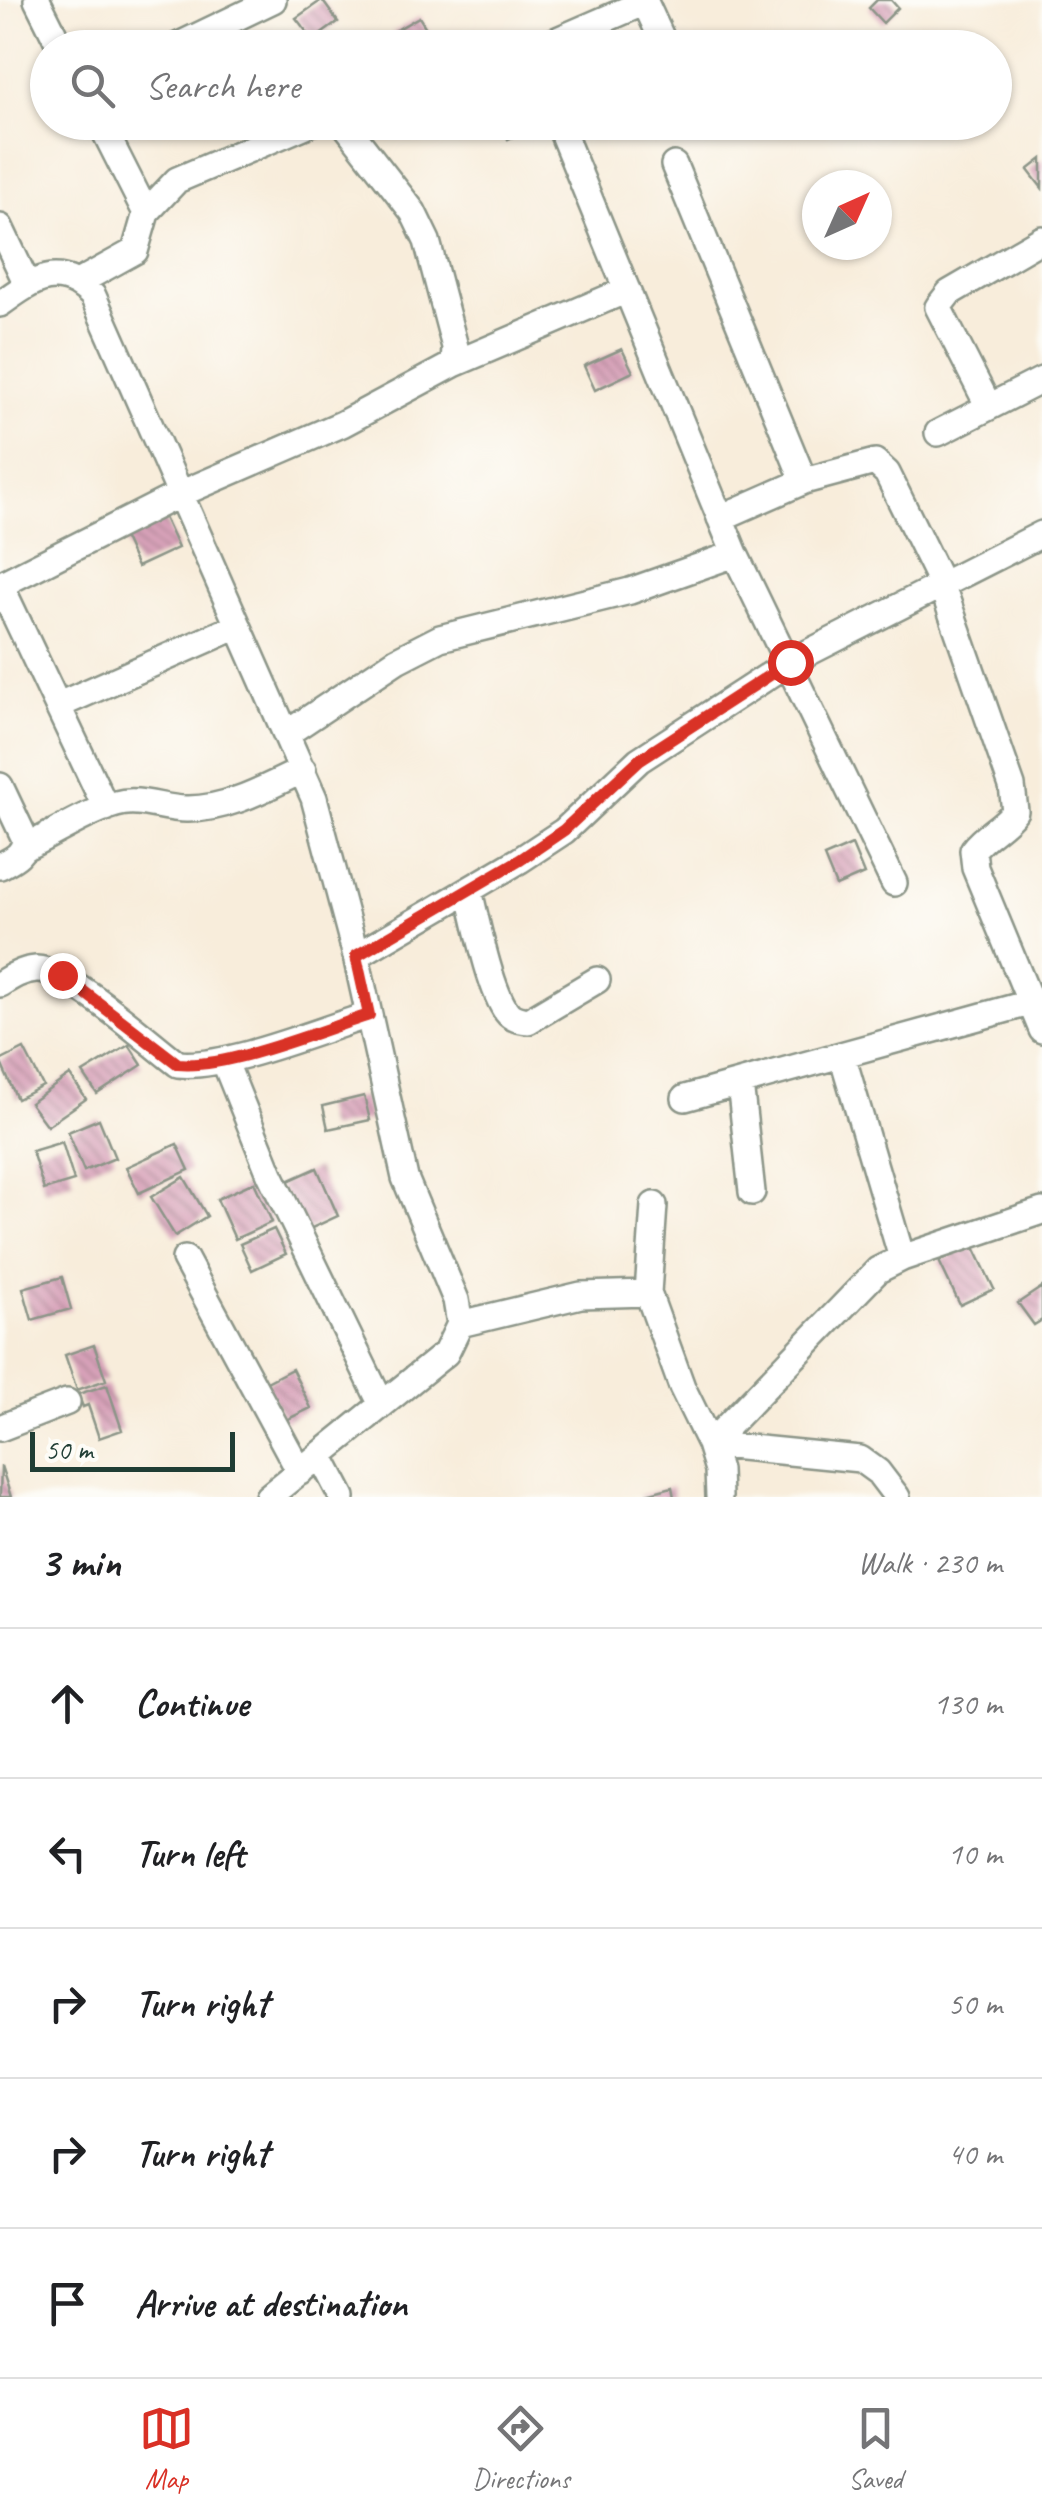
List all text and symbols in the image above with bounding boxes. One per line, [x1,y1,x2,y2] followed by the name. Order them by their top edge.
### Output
[30,30,1012,140] search box
[65,58,120,113] icon: search
[145,62,300,109] text: Search here
[802,170,892,260] north arrow
[768,640,814,686] route start
[40,953,86,999] route end
[30,1427,235,1472] scale bar
[45,1432,93,1467] text: 50 m
[40,1536,120,1589] text: 3 min
[858,1542,1002,1583] text: Walk · 230 m
[40,1676,95,1731] icon: ahead
[135,1680,249,1727] text: Continue
[933,1683,1002,1724] text: 130 m
[40,1826,95,1881] icon: left
[135,1830,245,1877] text: Turn left
[948,1833,1002,1874] text: 10 m
[40,1976,95,2031] icon: right
[135,1980,269,2027] text: Turn right
[948,1983,1002,2024] text: 50 m
[40,2126,95,2181] icon: right
[135,2130,269,2177] text: Turn right
[948,2133,1002,2174] text: 40 m
[40,2276,95,2331] icon: arrive
[135,2280,407,2327] text: Arrive at destination
[139,2401,194,2496] tab: Map
[472,2401,570,2496] tab: Directions
[848,2401,903,2496] tab: Saved

